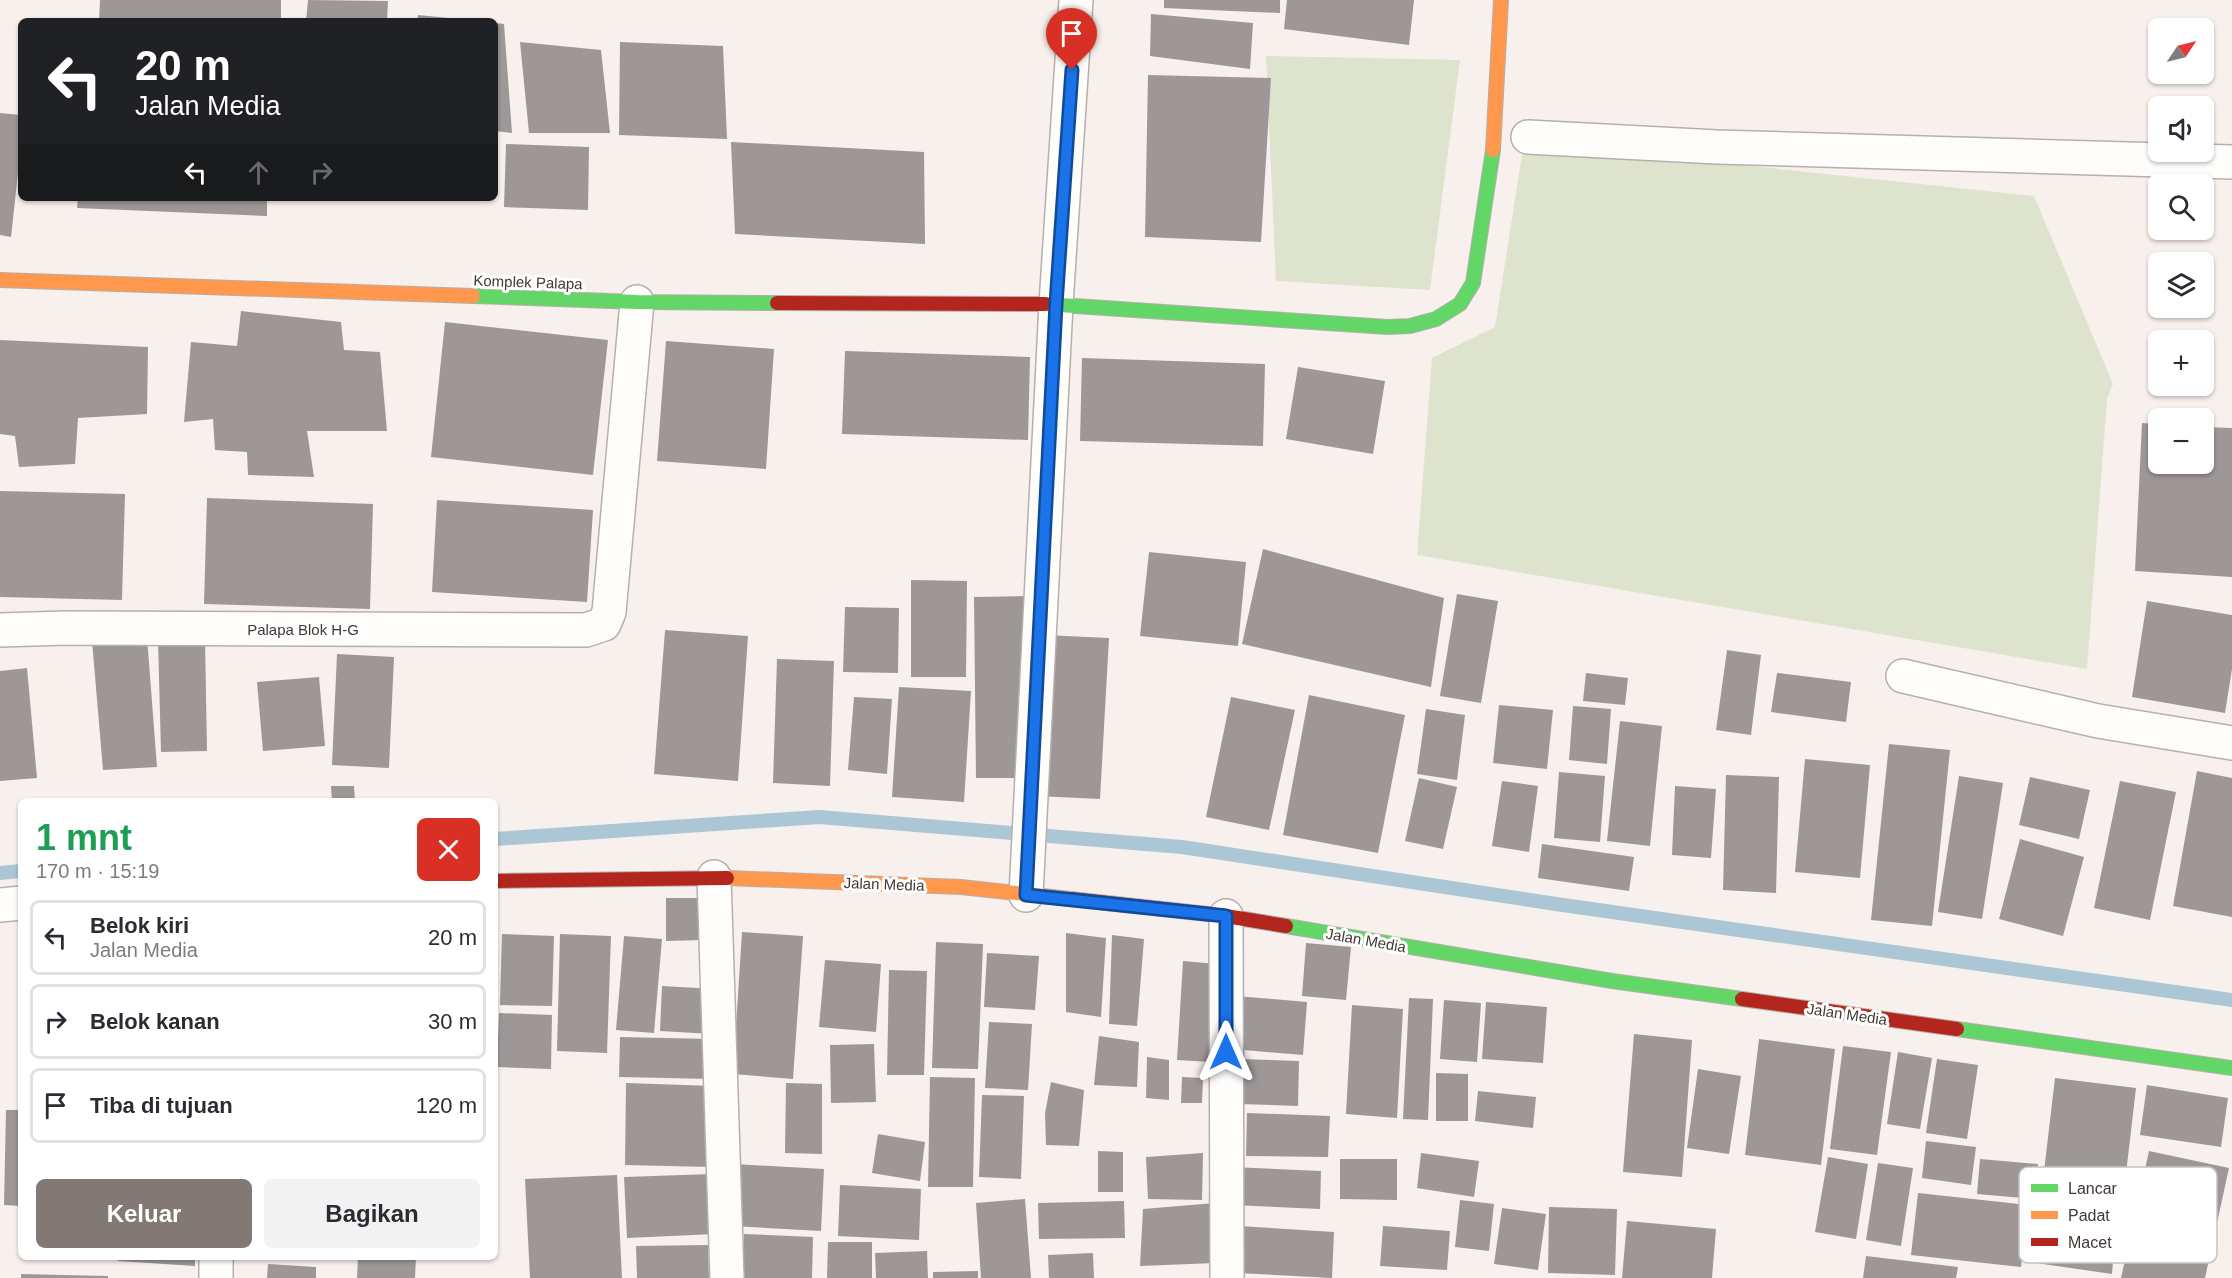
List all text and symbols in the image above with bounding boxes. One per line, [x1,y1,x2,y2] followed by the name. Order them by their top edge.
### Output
[1046,8,1097,70] pin
[1055,17,1088,50] icon: arrive
[2148,18,2214,84] north arrow
[2148,18,2214,474] map controls
[36,42,114,120] icon: left
[135,42,231,89] text: 20 m
[135,91,281,121] text: Jalan Media
[2148,96,2214,162] button: sound
[179,156,212,189] icon: left
[242,156,275,189] icon: ahead
[305,156,338,189] icon: right
[2148,174,2214,240] button: search
[2148,252,2214,318] button: layers
[473,272,584,292] street label: Komplek Palapa
[2148,330,2214,396] button: +
[2148,408,2214,474] button: −
[247,621,359,638] street label: Palapa Blok H-G
[36,817,132,858] text: 1 mnt
[417,818,480,881] button: close
[36,860,159,882] text: 170 m · 15:19
[843,874,925,894] street label: Jalan Media
[90,913,189,938] text: Belok kiri
[39,921,72,954] icon: left
[428,925,477,950] text: 20 m
[1325,925,1408,956] street label: Jalan Media
[90,939,198,961] text: Jalan Media
[1806,1000,1889,1028] street label: Jalan Media
[39,1005,72,1038] icon: right
[90,1009,220,1034] text: Belok kanan
[428,1009,477,1034] text: 30 m
[1194,1020,1258,1084] position arrow
[39,1089,72,1122] icon: arrive
[90,1093,233,1118] text: Tiba di tujuan
[416,1093,477,1118] text: 120 m
[2019,1167,2217,1263] legend
[36,1179,252,1248] button: Keluar
[264,1179,480,1248] button: Bagikan
[2068,1180,2118,1197] text: Lancar
[2068,1207,2110,1224] text: Padat
[2068,1234,2112,1251] text: Macet

